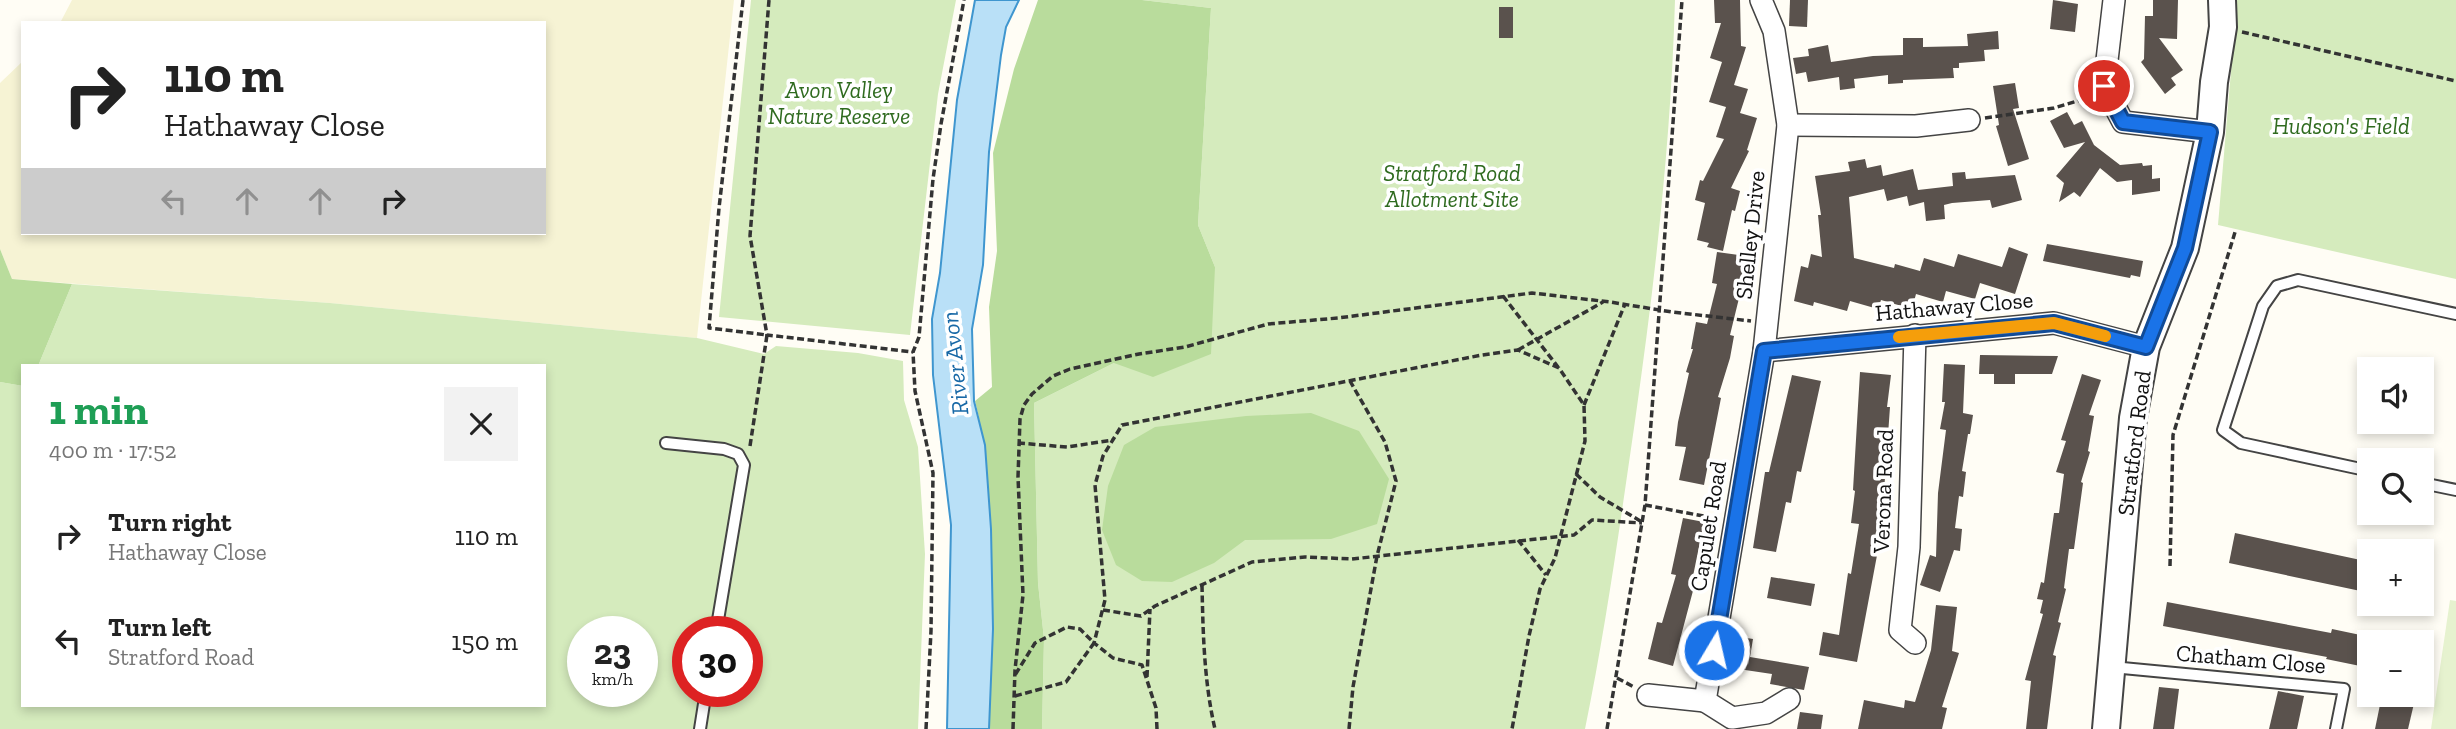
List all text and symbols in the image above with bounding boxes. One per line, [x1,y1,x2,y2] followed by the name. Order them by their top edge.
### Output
[164,46,284,105] text: 110 m
[49,49,140,140] icon: right
[2074,56,2134,116] pin
[2085,67,2123,105] icon: arrive
[768,76,910,130] park label: Avon Valley Nature Reserve
[164,106,385,144] text: Hathaway Close
[2272,112,2410,140] park label: Hudson's Field
[1383,159,1521,213] park label: Stratford Road Allotment Site
[1729,169,1771,301] street label: Shelley Drive
[155,182,193,220] icon: left
[228,182,266,220] icon: ahead
[301,182,339,220] icon: ahead
[374,182,412,220] icon: right
[1874,285,2034,327] street label: Hathaway Close
[935,310,974,416] water label: River Avon
[2357,357,2434,707] map controls
[2357,357,2434,434] button: sound
[2111,368,2157,517] street label: Stratford Road
[49,384,148,435] text: 1 min
[444,387,518,461] button: close
[1867,428,1899,555] street label: Verona Road
[49,436,177,464] text: 400 m · 17:52
[2357,448,2434,525] button: search
[1684,458,1732,593] street label: Capulet Road
[108,506,231,538] text: Turn right
[49,517,87,555] icon: right
[455,520,518,552] text: 110 m
[108,538,267,566] text: Hathaway Close
[2357,539,2434,616] button: +
[108,611,211,643] text: Turn left
[1677,613,1751,687] position arrow
[672,616,763,707] speed limit sign: 30
[49,622,87,660] icon: left
[451,625,518,657] text: 150 m
[2357,630,2434,707] button: −
[594,631,631,673] text: 23
[2175,639,2327,679] street label: Chatham Close
[108,643,254,671] text: Stratford Road
[592,668,633,690] text: km/h

